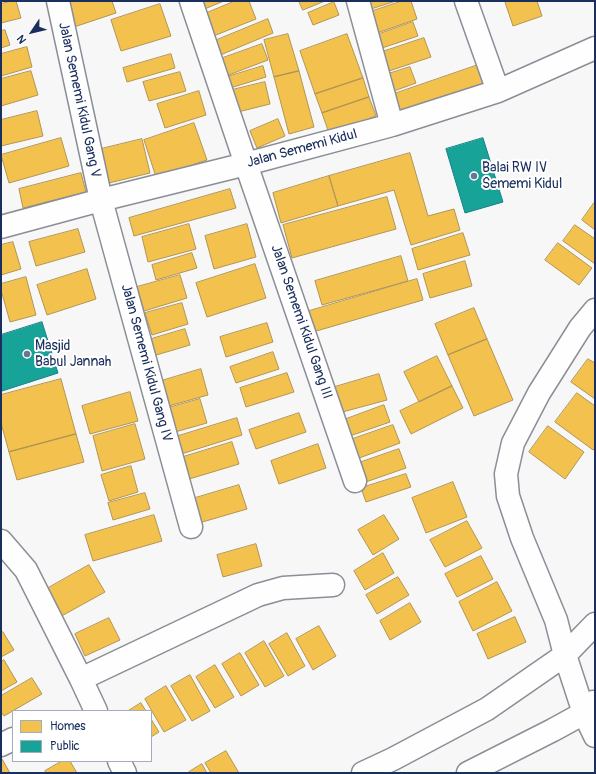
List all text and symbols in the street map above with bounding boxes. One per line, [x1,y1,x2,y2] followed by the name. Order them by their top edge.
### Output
[12,12,52,52] north arrow
[54,21,104,179] street label: Jalan Sememi Kidul Gang V
[14,32,29,46] text: N
[245,126,359,172] street label: Jalan Sememi Kidul
[482,160,562,192] place label: Balai RW IV Sememi Kidul
[469,171,479,181] marker: Balai RW IV Sememi Kidul
[267,243,335,401] street label: Jalan Sememi Kidul Gang III
[117,282,175,444] street label: Jalan Sememi Kidul Gang IV
[35,338,111,370] place label: Masjid Babul Jannah
[22,349,32,359] marker: Masjid Babul Jannah
[12,710,152,762] legend
[50,719,86,734] text: Homes
[50,739,80,754] text: Public

